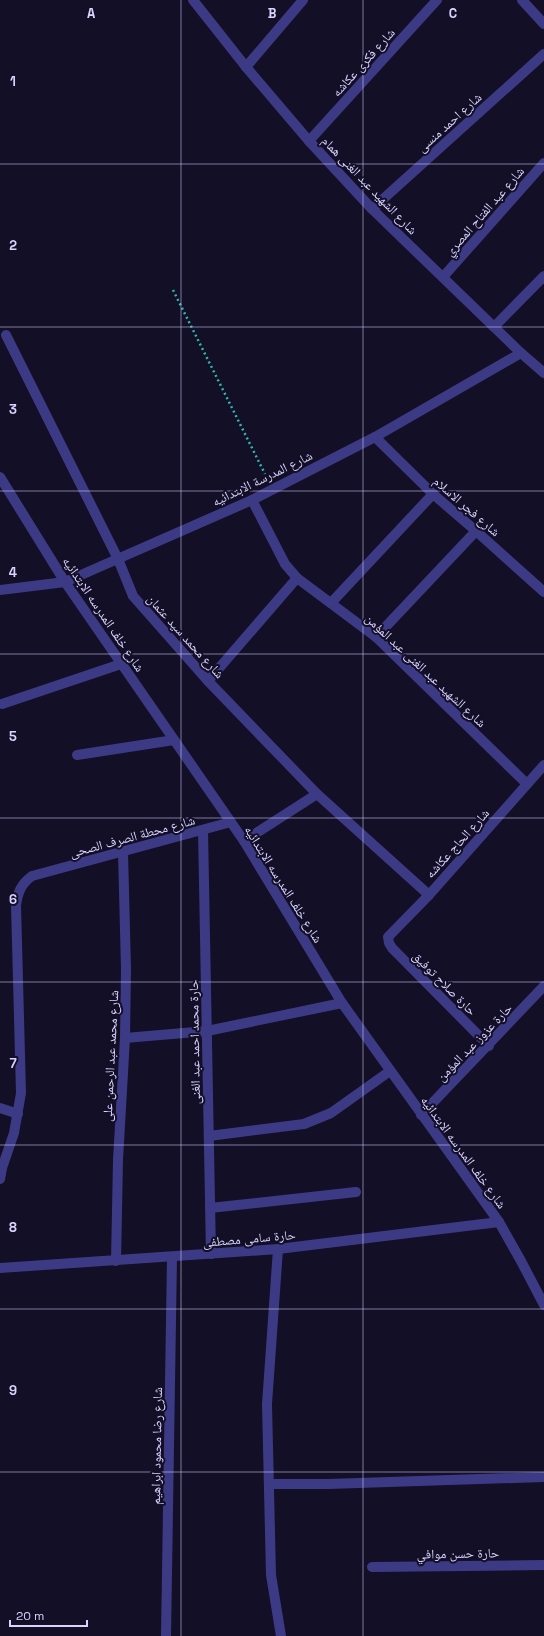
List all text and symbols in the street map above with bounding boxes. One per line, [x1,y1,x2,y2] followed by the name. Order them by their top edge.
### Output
[87,5,96,22] text: A
[268,5,277,22] text: B
[449,5,457,22] text: C
[328,25,399,101] street label: شارع فكرى عكاشه
[10,73,16,90] text: 1
[413,89,486,157] street label: شارع احمد منسى
[317,133,421,239] street label: شارع الشهيد عبد الغنى همام
[441,163,530,261] street label: شارع عبد الفتاح المصري
[9,237,17,254] text: 2
[9,401,17,418] text: 3
[209,447,316,511] street label: شارع المدرسة الابتدائيه
[429,473,504,541] street label: شارع فجر الاسلام
[58,554,148,676] street label: شارع خلف المدرسه الابتدائيه
[9,564,17,581] text: 4
[143,591,228,683] street label: شارع محمد سيد عثمان
[361,610,490,732] street label: شارع الشهيد عبد الغنى عبد المؤمن
[9,728,17,745] text: 5
[422,805,494,882] street label: شارع الحاج عكاشه
[68,812,197,862] street label: شارع محطة الصرف الصحى
[240,822,327,947] street label: شارع خلف المدرسه الابتدائيه
[9,891,17,908] text: 6
[408,948,480,1020] street label: حارة صلاح توفيق
[185,979,204,1105] street label: حارة محمد احمد عبد الغنى
[99,990,123,1122] street label: شارع محمد عبد الرحمن على
[433,1000,516,1085] street label: حارة عزوز عبد المؤمن
[9,1055,17,1072] text: 7
[416,1093,510,1213] street label: شارع خلف المدرسه الابتدائيه
[9,1219,17,1236] text: 8
[202,1226,296,1251] street label: حارة سامى مصطفى
[9,1382,17,1399] text: 9
[147,1387,167,1505] street label: شارع رضا محمود ابراهيم
[417,1544,499,1565] street label: حارة حسن موافي
[10,1602,87,1628] scale bar
[16,1608,44,1624] text: 20 m

